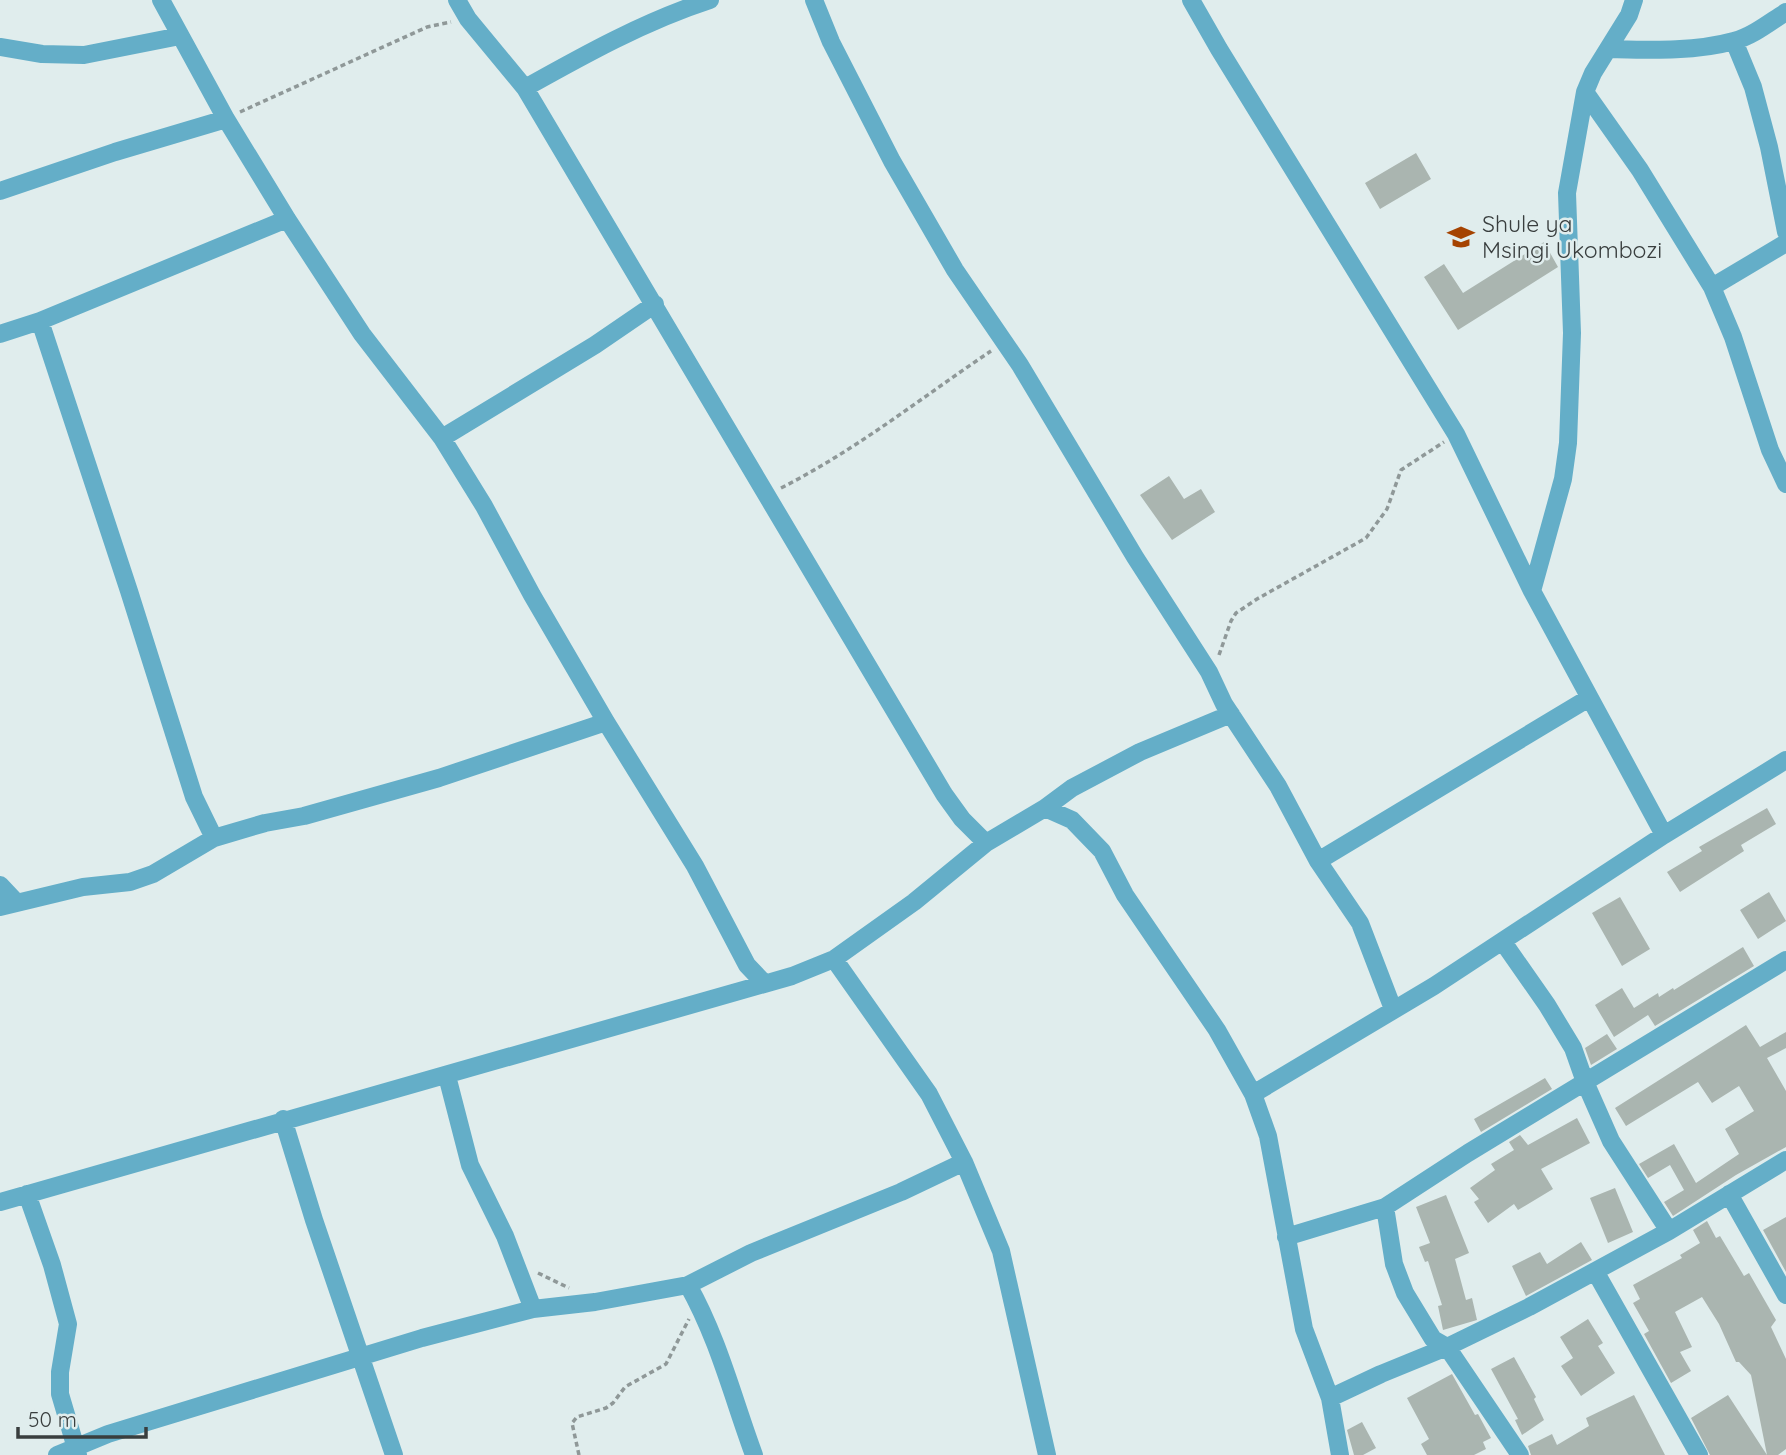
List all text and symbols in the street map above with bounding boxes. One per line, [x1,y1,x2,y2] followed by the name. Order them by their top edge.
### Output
[1482,209,1662,264] place label: Shule ya Msingi Ukombozi
[1446,222,1476,252] school or university icon: Shule ya Msingi Ukombozi
[18,1396,145,1440] scale bar
[28,1406,77,1432] text: 50 m

